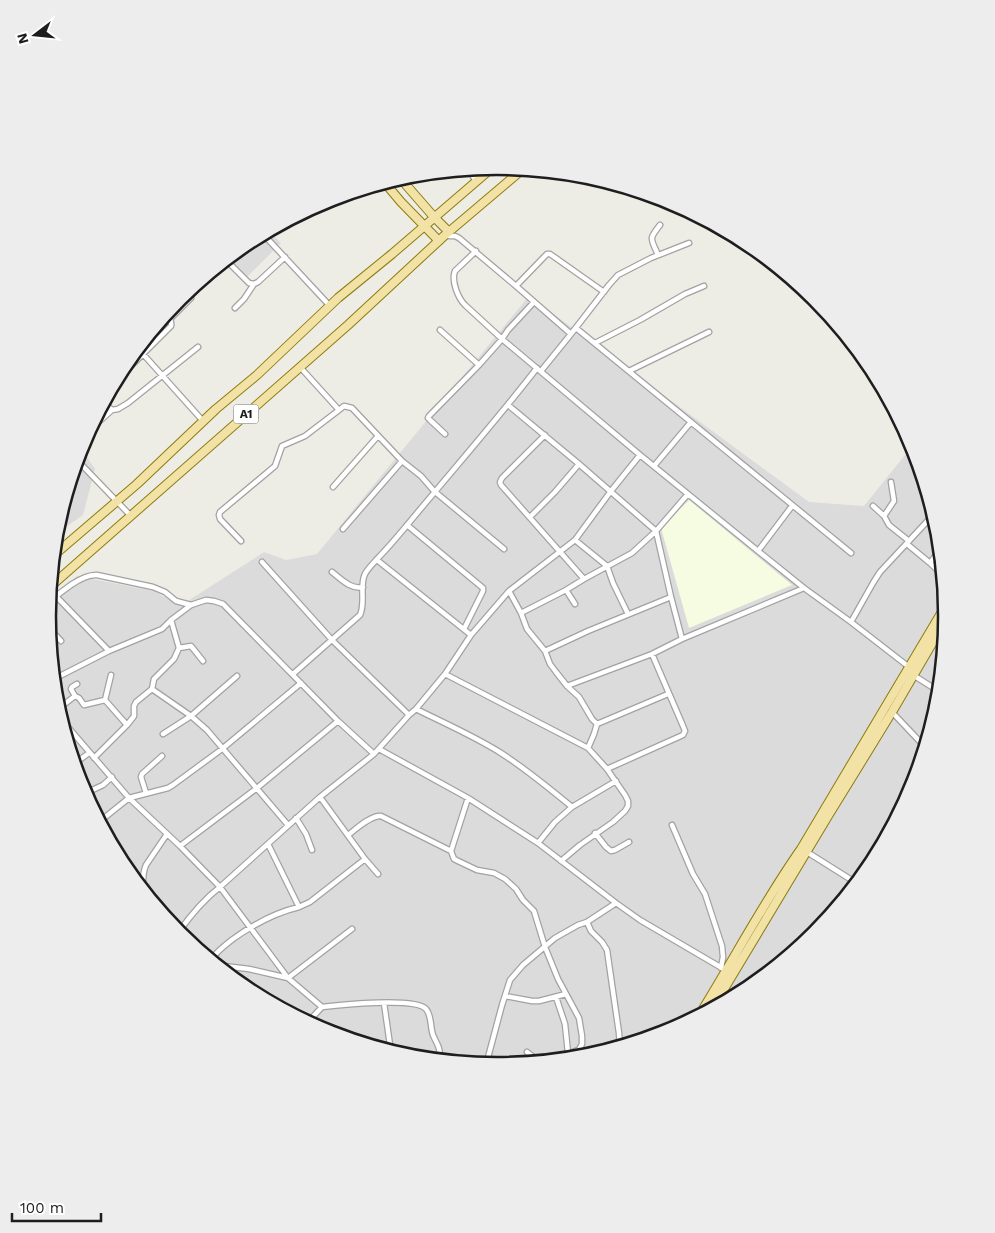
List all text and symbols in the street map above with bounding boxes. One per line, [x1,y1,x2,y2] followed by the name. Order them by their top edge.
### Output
[10,10,60,60] north arrow
[13,31,32,46] text: N
[234,404,258,424] road number: A1
[12,1190,101,1222] scale bar
[20,1199,64,1217] text: 100 m

